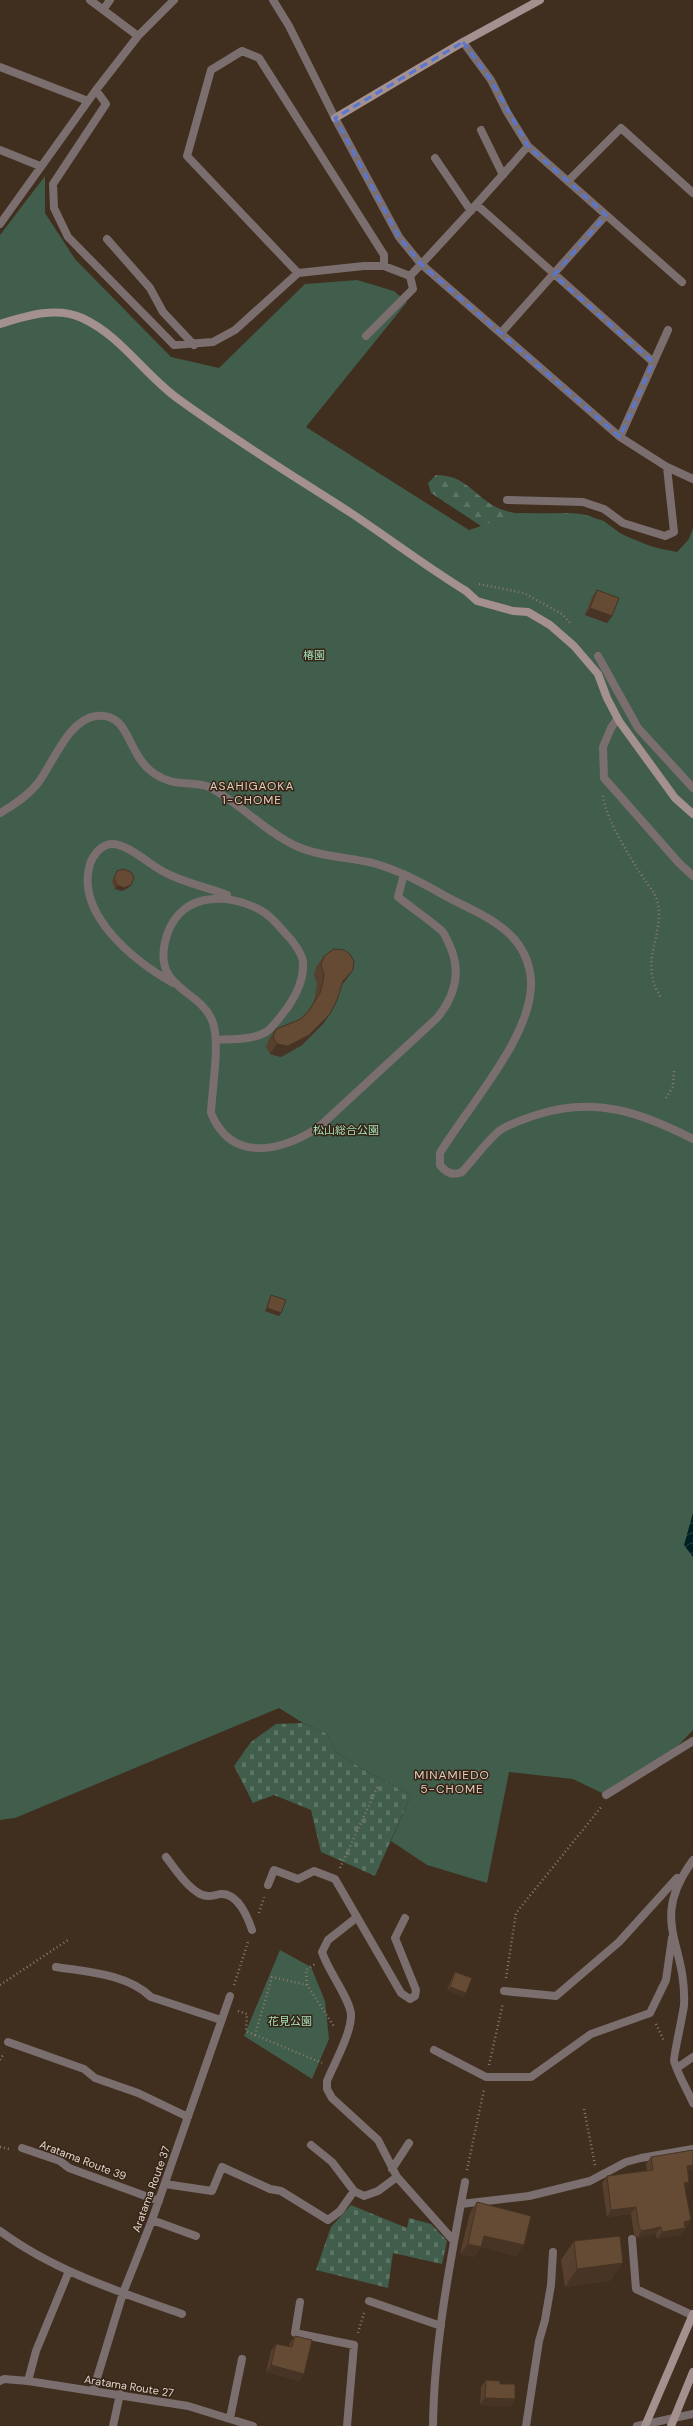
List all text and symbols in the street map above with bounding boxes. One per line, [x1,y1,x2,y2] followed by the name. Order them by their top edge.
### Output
[303,648,325,662] park label: 椿園
[210,778,294,808] district label: ASAHIGAOKA 1-CHOME
[313,1123,379,1137] park label: 松山総合公園
[414,1767,490,1797] district label: MINAMIEDO 5-CHOME
[268,2014,312,2028] park label: 花見公園
[38,2137,128,2183] street label: Aratama Route 39
[129,2144,173,2234] street label: Aratama Route 37
[83,2372,175,2400] street label: Aratama Route 27

